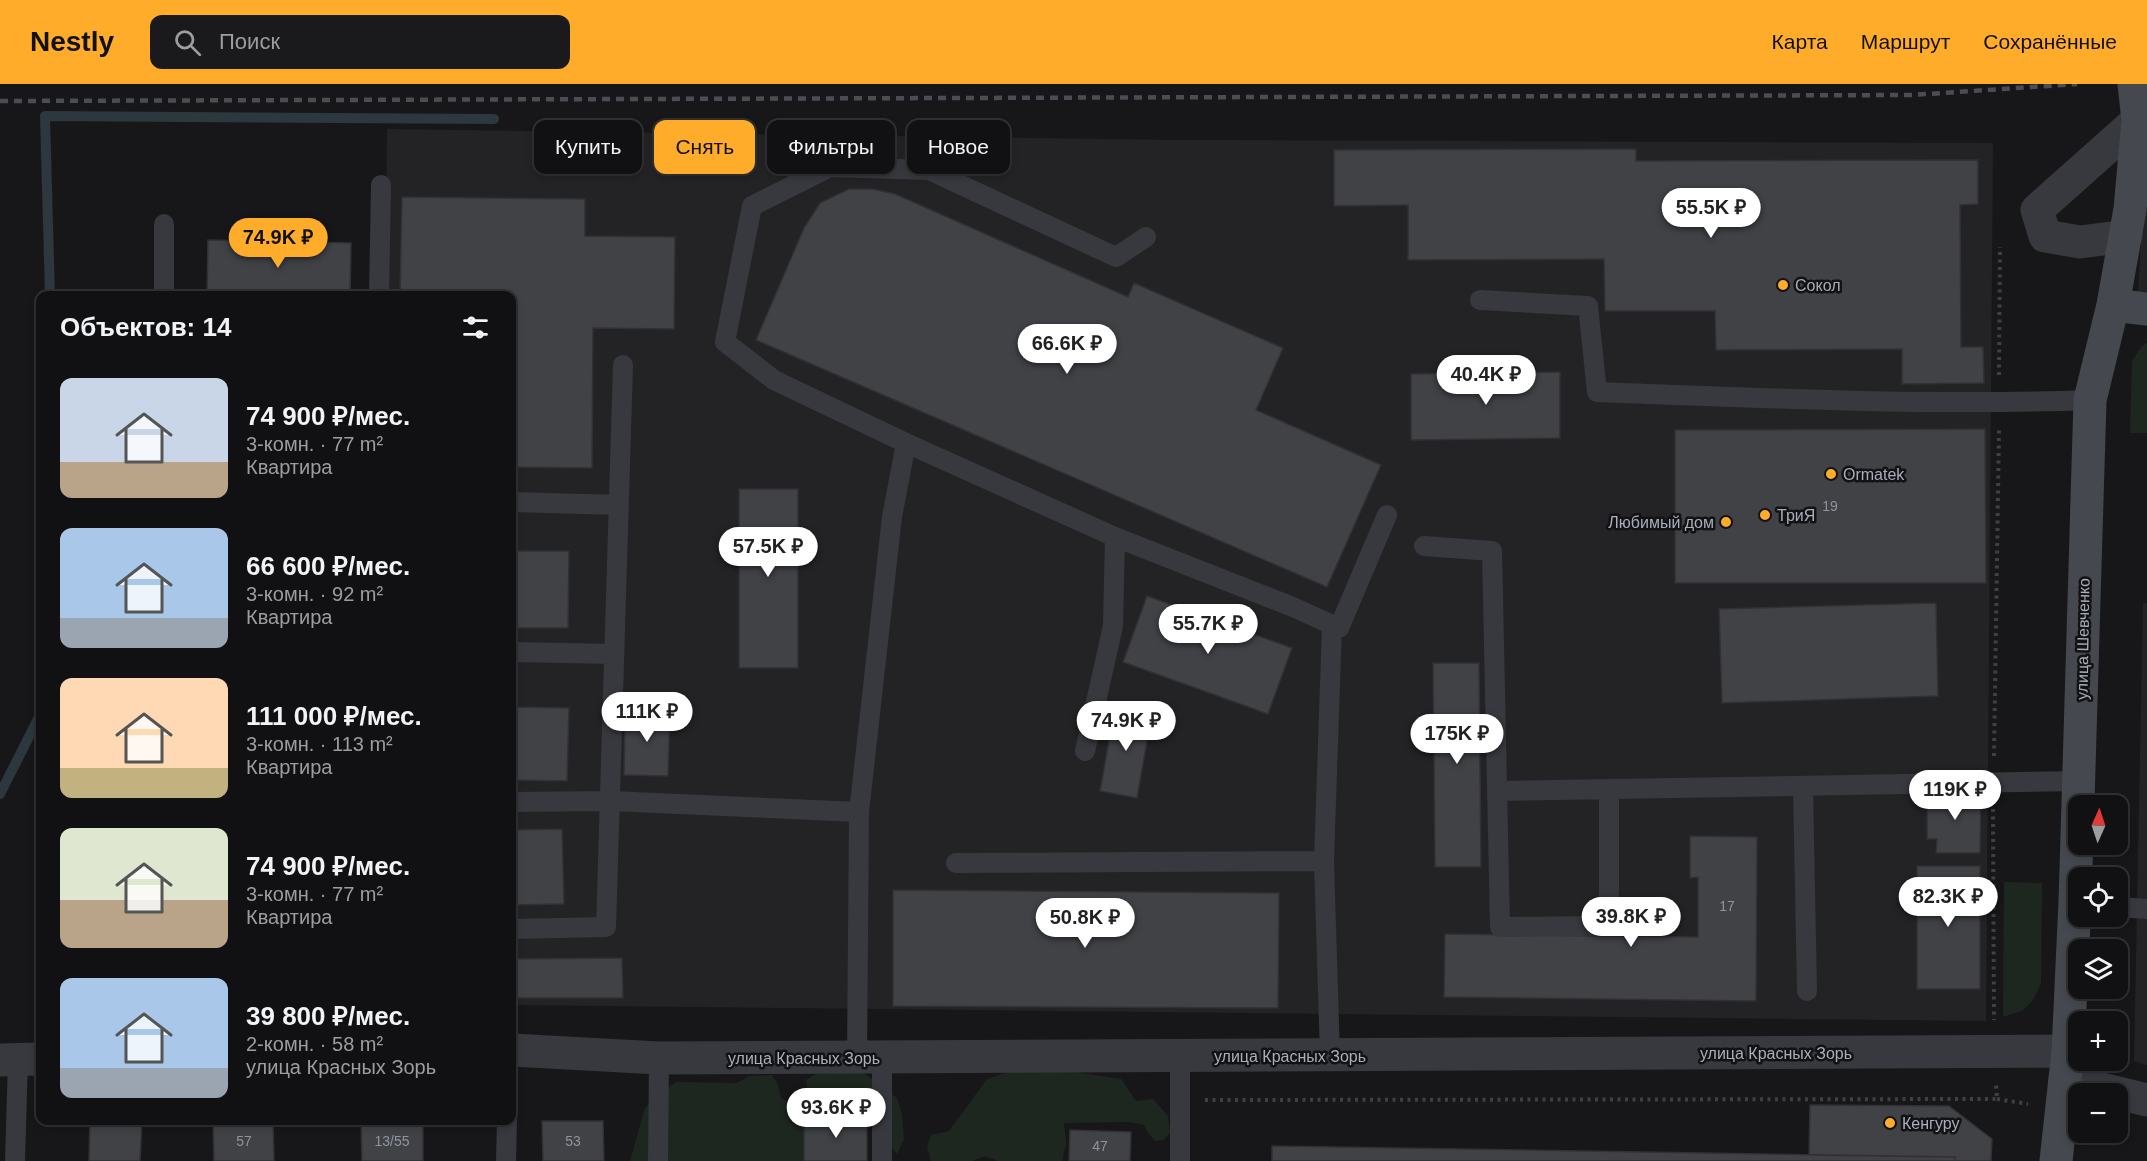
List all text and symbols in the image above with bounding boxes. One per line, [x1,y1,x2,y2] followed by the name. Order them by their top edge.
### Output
[150,15,570,69] search box
[30,26,114,57] text: Nestly
[171,26,204,59] icon: search
[219,29,280,54] text: Поиск
[1772,30,1828,53] text: Карта
[1861,30,1950,53] text: Маршрут
[1983,30,2117,53] text: Сохранённые
[534,120,642,174] chip: Купить
[654,120,755,174] chip: Снять
[767,120,895,174] chip: Фильтры
[907,120,1010,174] chip: Новое
[1656,188,1766,239] pin: 55.5K ₽
[1676,196,1746,218] text: 55.5K ₽
[223,218,333,269] pin: 74.9K ₽
[243,226,313,248] text: 74.9K ₽
[1795,277,1841,294] place label: Сокол
[1776,278,1790,292] marker: Сокол
[459,311,492,344] icon: filters
[60,312,231,342] text: Объектов: 14
[1012,324,1122,375] pin: 66.6K ₽
[1032,332,1102,354] text: 66.6K ₽
[1431,355,1541,406] pin: 40.4K ₽
[1451,363,1521,385] text: 40.4K ₽
[246,401,410,431] text: 74 900 ₽/мес.
[108,402,180,474] icon: home
[246,433,383,455] text: 3-комн. · 77 m²
[246,456,332,478] text: Квартира
[1843,466,1905,483] place label: Ormatek
[1824,467,1838,481] marker: Ormatek
[1822,498,1838,514] house number: 19
[1777,507,1815,524] place label: ТриЯ
[1758,508,1772,522] marker: ТриЯ
[1608,514,1714,531] place label: Любимый дом
[1719,515,1733,529] marker: Любимый дом
[713,527,823,578] pin: 57.5K ₽
[733,535,803,557] text: 57.5K ₽
[246,551,410,581] text: 66 600 ₽/мес.
[108,552,180,624] icon: home
[2073,578,2093,700] street label: улица Шевченко
[246,583,383,605] text: 3-комн. · 92 m²
[1153,604,1263,655] pin: 55.7K ₽
[246,606,332,628] text: Квартира
[1173,612,1243,634] text: 55.7K ₽
[598,692,696,743] pin: 111K ₽
[616,700,678,722] text: 111K ₽
[246,701,422,731] text: 111 000 ₽/мес.
[1071,701,1181,752] pin: 74.9K ₽
[108,702,180,774] icon: home
[1091,709,1161,731] text: 74.9K ₽
[1408,714,1506,765] pin: 175K ₽
[1424,722,1490,744] text: 175K ₽
[246,733,393,755] text: 3-комн. · 113 m²
[246,756,332,778] text: Квартира
[1906,770,2004,821] pin: 119K ₽
[1923,778,1987,800] text: 119K ₽
[2068,795,2128,855] north arrow
[2068,795,2128,1143] map controls
[246,851,410,881] text: 74 900 ₽/мес.
[108,852,180,924] icon: home
[2068,867,2128,927] button: locate
[1893,877,2003,928] pin: 82.3K ₽
[246,883,383,905] text: 3-комн. · 77 m²
[1913,885,1983,907] text: 82.3K ₽
[1576,897,1686,948] pin: 39.8K ₽
[1030,898,1140,949] pin: 50.8K ₽
[1719,898,1735,914] house number: 17
[1596,905,1666,927] text: 39.8K ₽
[246,906,332,928] text: Квартира
[1050,906,1120,928] text: 50.8K ₽
[2068,939,2128,999] button: layers
[246,1001,410,1031] text: 39 800 ₽/мес.
[108,1002,180,1074] icon: home
[2068,1011,2128,1071] button: +
[246,1033,383,1055] text: 2-комн. · 58 m²
[1700,1045,1852,1062] street label: улица Красных Зорь
[1214,1048,1366,1065] street label: улица Красных Зорь
[728,1050,880,1067] street label: улица Красных Зорь
[246,1056,436,1078] text: улица Красных Зорь
[2068,1083,2128,1143] button: −
[781,1088,891,1139] pin: 93.6K ₽
[801,1096,871,1118] text: 93.6K ₽
[1902,1115,1959,1132] place label: Кенгуру
[1883,1116,1897,1130] marker: Кенгуру
[236,1133,252,1149] house number: 57
[374,1133,410,1149] house number: 13/55
[565,1133,581,1149] house number: 53
[1092,1138,1108,1154] house number: 47

